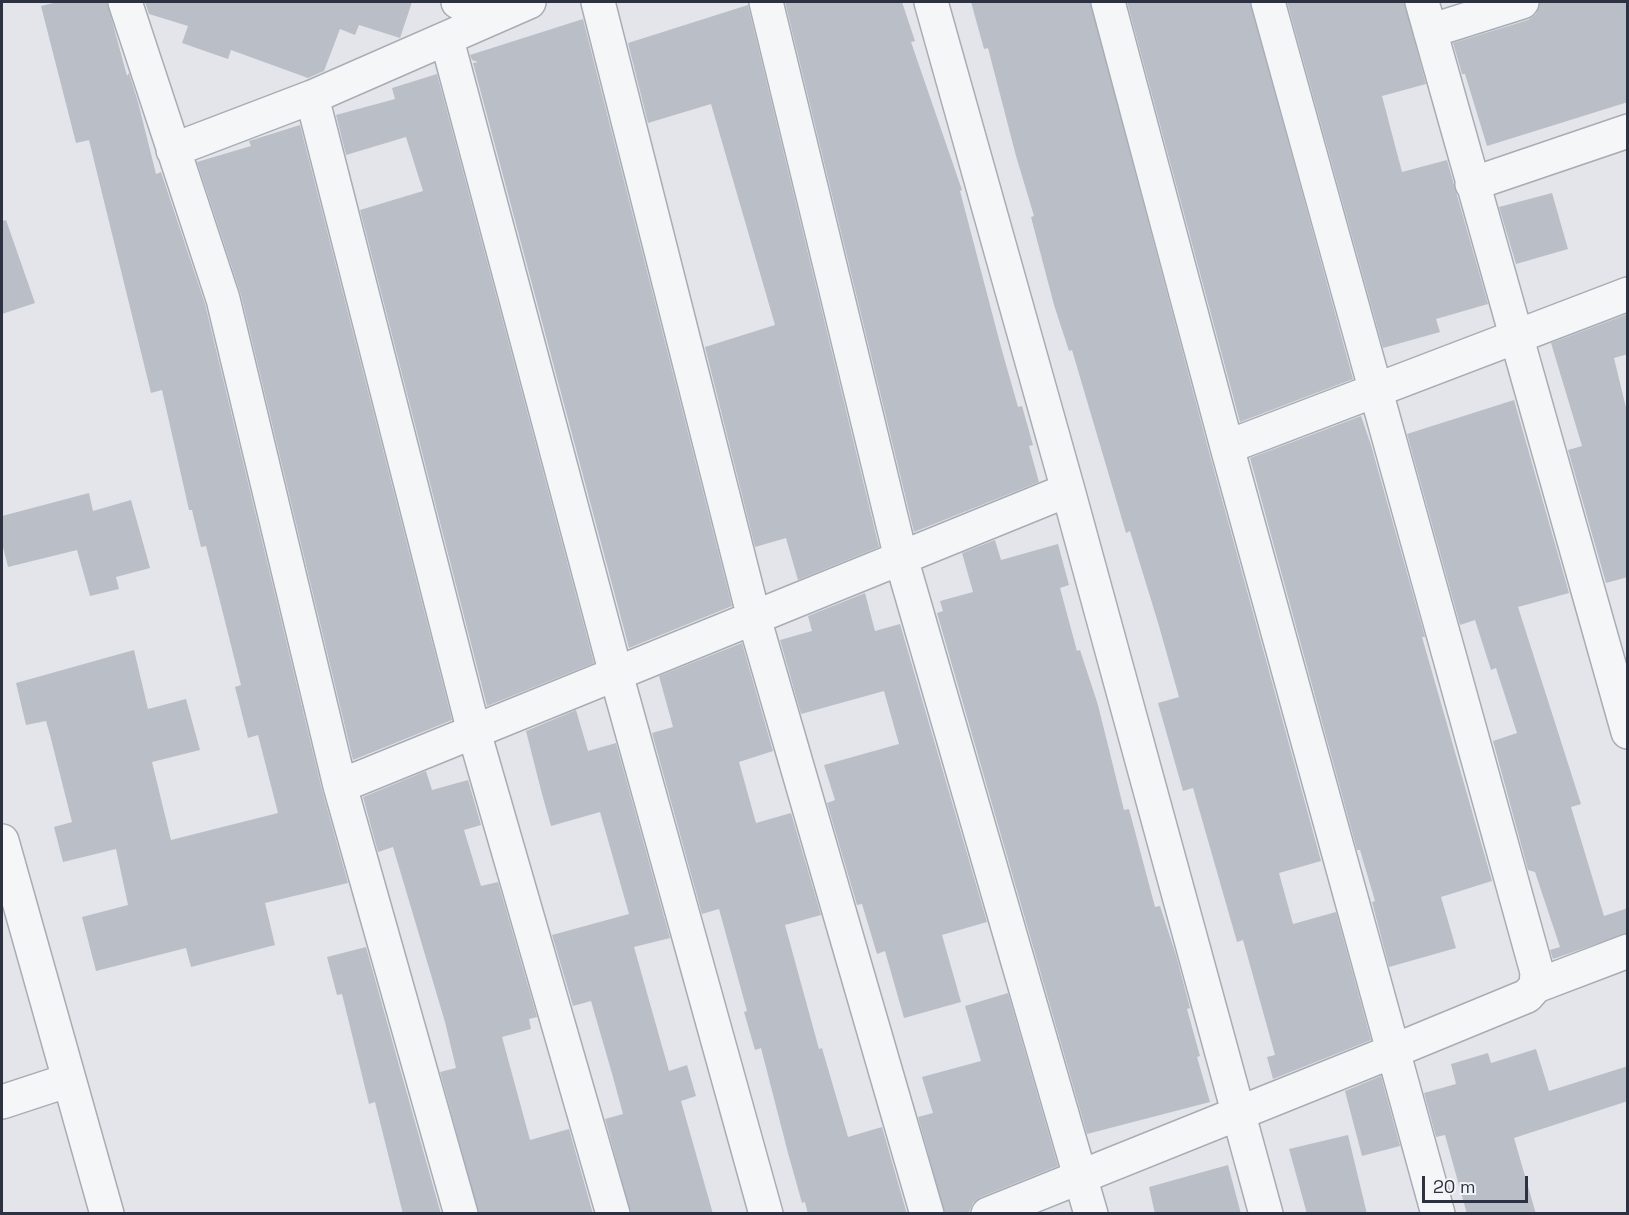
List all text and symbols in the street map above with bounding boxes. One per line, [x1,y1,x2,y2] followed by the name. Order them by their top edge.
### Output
[1425,1164,1532,1202] scale bar
[1433,1175,1476,1198] text: 20 m

